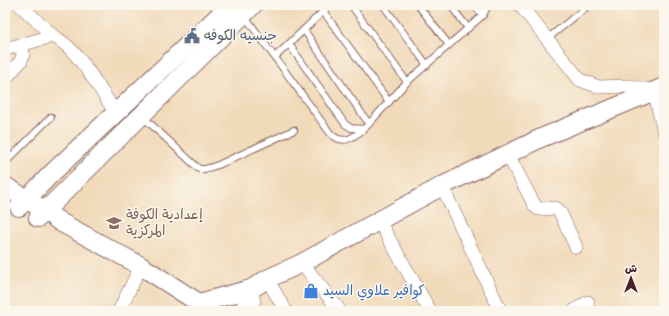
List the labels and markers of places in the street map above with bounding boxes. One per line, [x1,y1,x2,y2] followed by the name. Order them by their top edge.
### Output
[183,27,201,45] public building icon: جنسيه الكوفه
[204,27,277,45] place label: جنسيه الكوفه
[126,206,203,240] place label: إعدادية الكوفة المركزية
[105,214,123,232] school or university icon: إعدادية الكوفة المركزية
[302,282,320,300] shop icon: كوافير علاوي السيد
[323,282,425,301] place label: كوافير علاوي السيد

